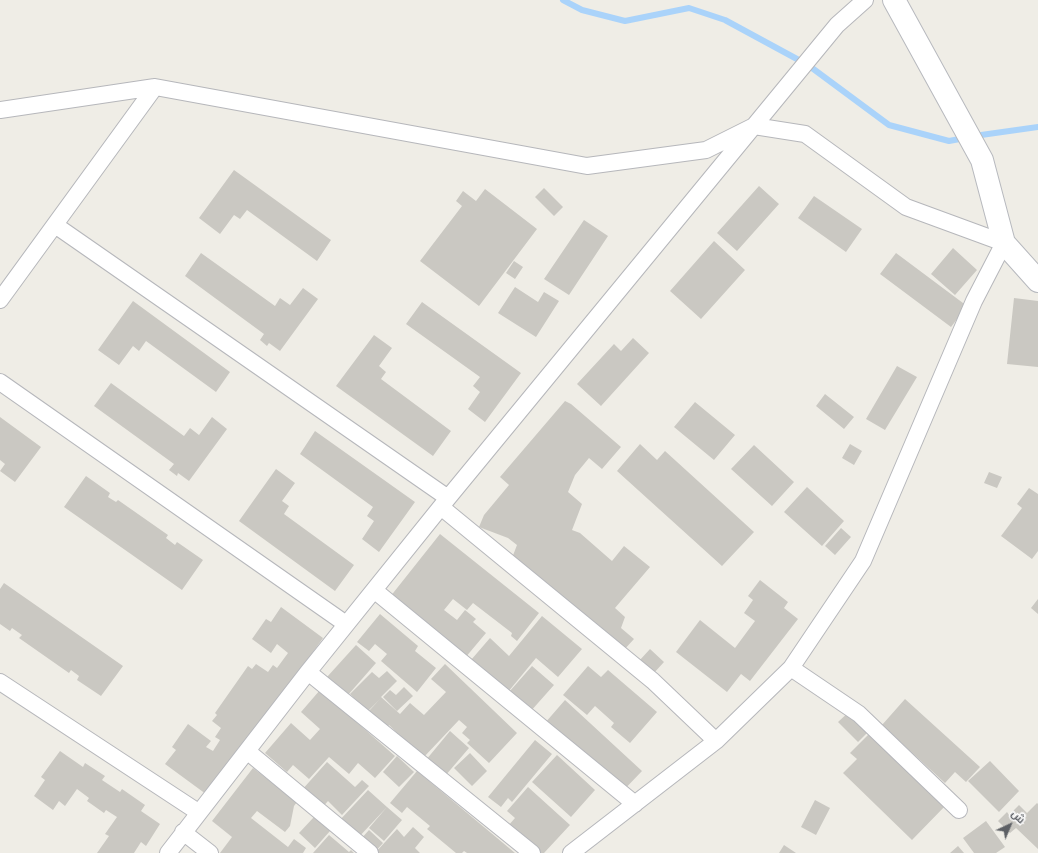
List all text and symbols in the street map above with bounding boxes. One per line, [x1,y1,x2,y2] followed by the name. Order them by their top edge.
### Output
[990,805,1030,845] north arrow
[1008,806,1028,826] text: ش

